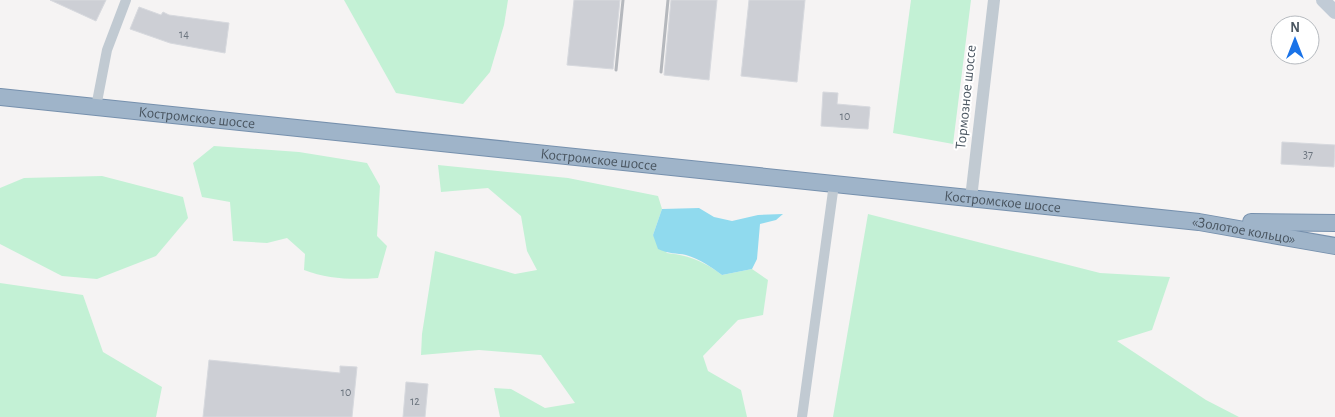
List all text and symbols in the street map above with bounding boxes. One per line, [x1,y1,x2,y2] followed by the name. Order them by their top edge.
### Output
[1270,15,1320,65] north arrow
[1290,21,1300,35] text: N
[179,28,189,40] house number: 14
[953,44,979,150] street label: Тормозное шоссе
[138,104,256,131] street label: Костромское шоссе
[840,110,850,122] house number: 10
[540,146,658,173] street label: Костромское шоссе
[1303,148,1313,160] house number: 37
[943,188,1062,215] street label: Костромское шоссе
[1191,214,1297,246] street label: «Золотое кольцо»
[341,386,351,398] house number: 10
[410,395,420,407] house number: 12

